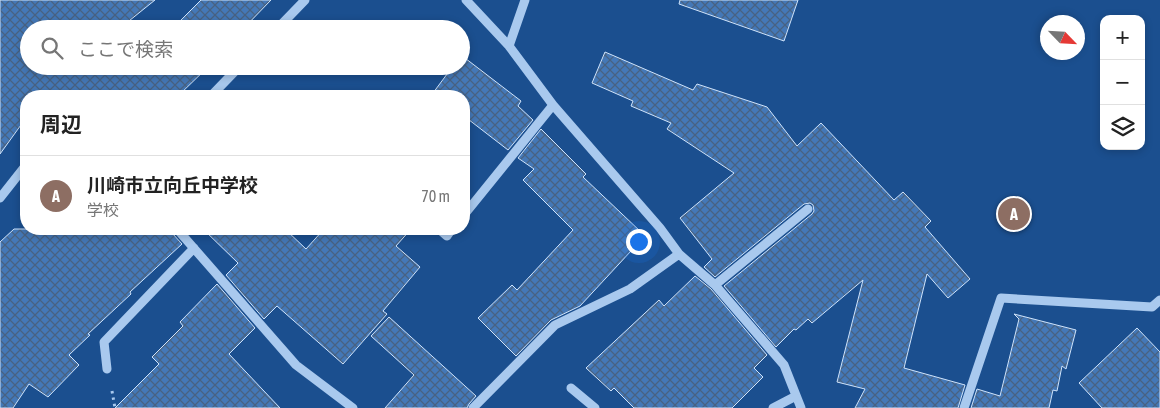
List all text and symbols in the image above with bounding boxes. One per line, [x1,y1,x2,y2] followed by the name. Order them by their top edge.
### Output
[1040,15,1085,60] north arrow
[1100,15,1145,150] map controls
[1100,15,1145,60] button: +
[20,20,470,75] search box
[38,34,66,62] icon: search
[78,38,173,60] text: ここで検索
[1100,60,1145,105] button: −
[1100,105,1145,150] button: layers
[40,112,82,136] text: 周辺
[87,174,258,196] text: 川崎市立向丘中学校
[52,187,60,205] text: A
[421,187,450,205] text: 70 m
[998,195,1030,233] pin: A
[87,201,119,219] text: 学校
[626,229,652,255] your location

